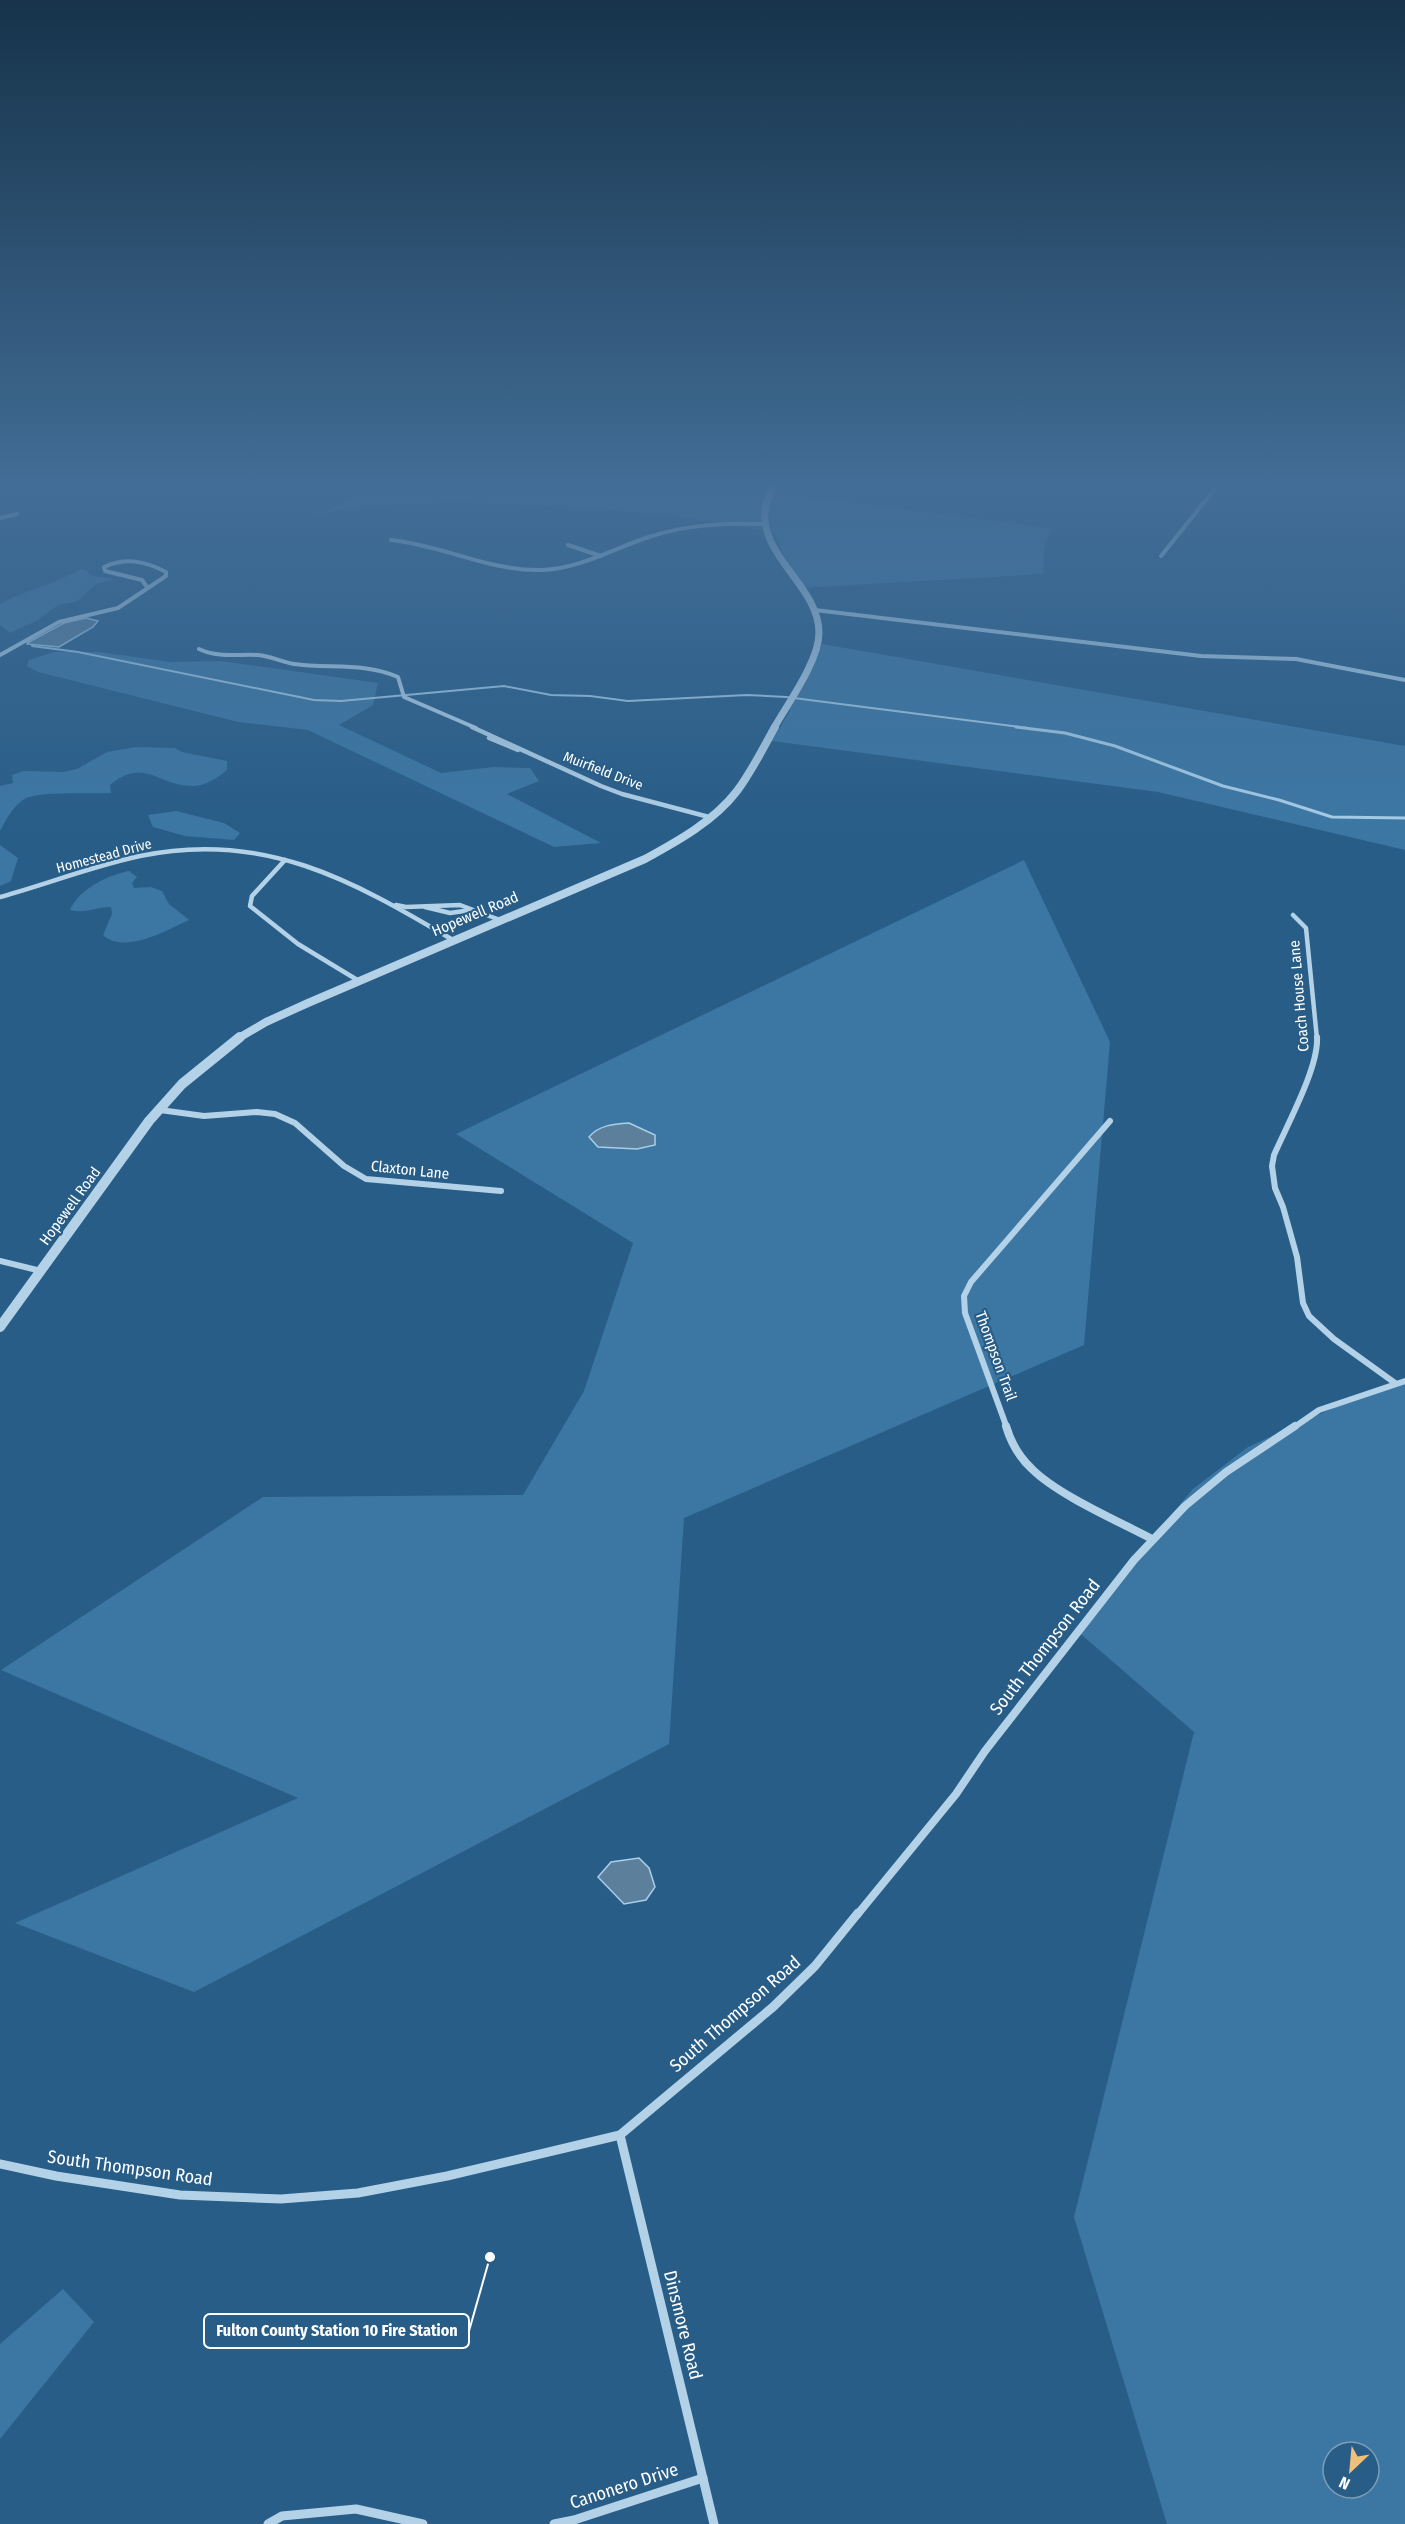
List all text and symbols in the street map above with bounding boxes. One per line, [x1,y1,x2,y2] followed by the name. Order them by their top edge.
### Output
[561,748,645,794] street label: Muirfield Drive
[54,835,154,877] street label: Homestead Drive
[429,888,521,940] street label: Hopewell Road
[1285,940,1313,1052] street label: Coach House Lane
[370,1157,450,1183] street label: Claxton Lane
[36,1163,104,1249] street label: Hopewell Road
[971,1309,1021,1403] street label: Thompson Trail
[985,1575,1105,1719] street label: South Thompson Road
[665,1951,805,2077] street label: South Thompson Road
[46,2146,214,2190] street label: South Thompson Road
[659,2268,707,2382] street label: Dinsmore Road
[204,2314,469,2348] callout: Fulton County Station 10 Fire Station
[216,2321,458,2340] text: Fulton County Station 10 Fire Station
[1321,2440,1381,2500] north arrow
[567,2458,681,2514] street label: Canonero Drive
[1336,2472,1353,2494] text: N

